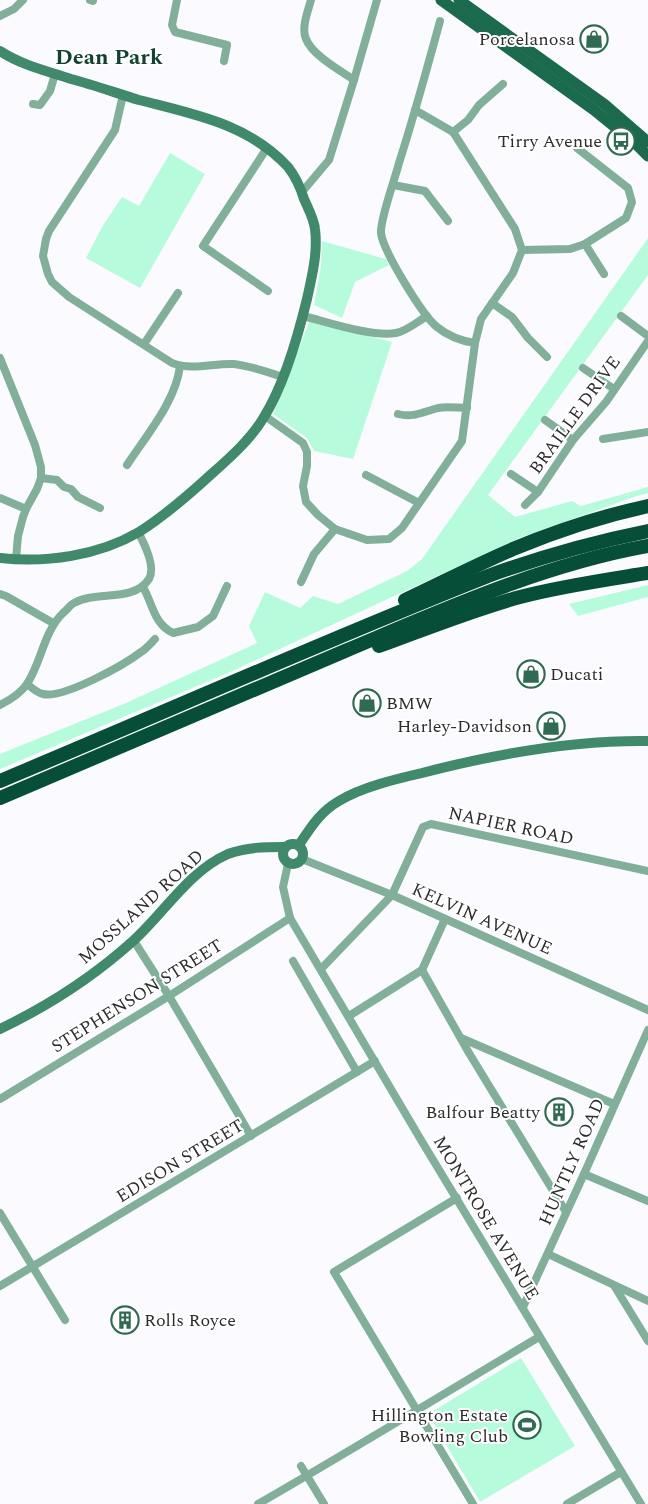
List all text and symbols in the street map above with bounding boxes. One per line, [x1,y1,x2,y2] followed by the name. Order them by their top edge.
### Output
[579,24,609,54] shop icon: Porcelanosa
[479,26,575,53] place label: Porcelanosa
[55,41,164,74] district label: Dean Park
[606,126,636,156] bus stop icon: Tirry Avenue
[497,128,602,155] place label: Tirry Avenue
[523,350,627,480] street label: BRAILLE DRIVE
[516,659,546,689] shop icon: Ducati
[550,661,603,688] place label: Ducati
[352,688,382,718] shop icon: BMW
[386,690,433,717] place label: BMW
[536,711,566,741] shop icon: Harley-Davidson
[397,713,532,740] place label: Harley-Davidson
[446,800,576,852] street label: NAPIER ROAD
[72,843,210,971] street label: MOSSLAND ROAD
[407,876,557,962] street label: KELVIN AVENUE
[46,932,228,1060] street label: STEPHENSON STREET
[532,1094,612,1230] street label: HUNTLY ROAD
[544,1097,574,1127] building icon: Balfour Beatty
[426,1099,541,1126] place label: Balfour Beatty
[111,1112,249,1210] street label: EDISON STREET
[426,1131,546,1305] street label: MONTROSE AVENUE
[110,1305,140,1335] building icon: Rolls Royce
[144,1307,236,1334] place label: Rolls Royce
[371,1402,508,1450] place label: Hillington Estate Bowling Club
[512,1410,542,1440] sports icon: Hillington Estate Bowling Club

